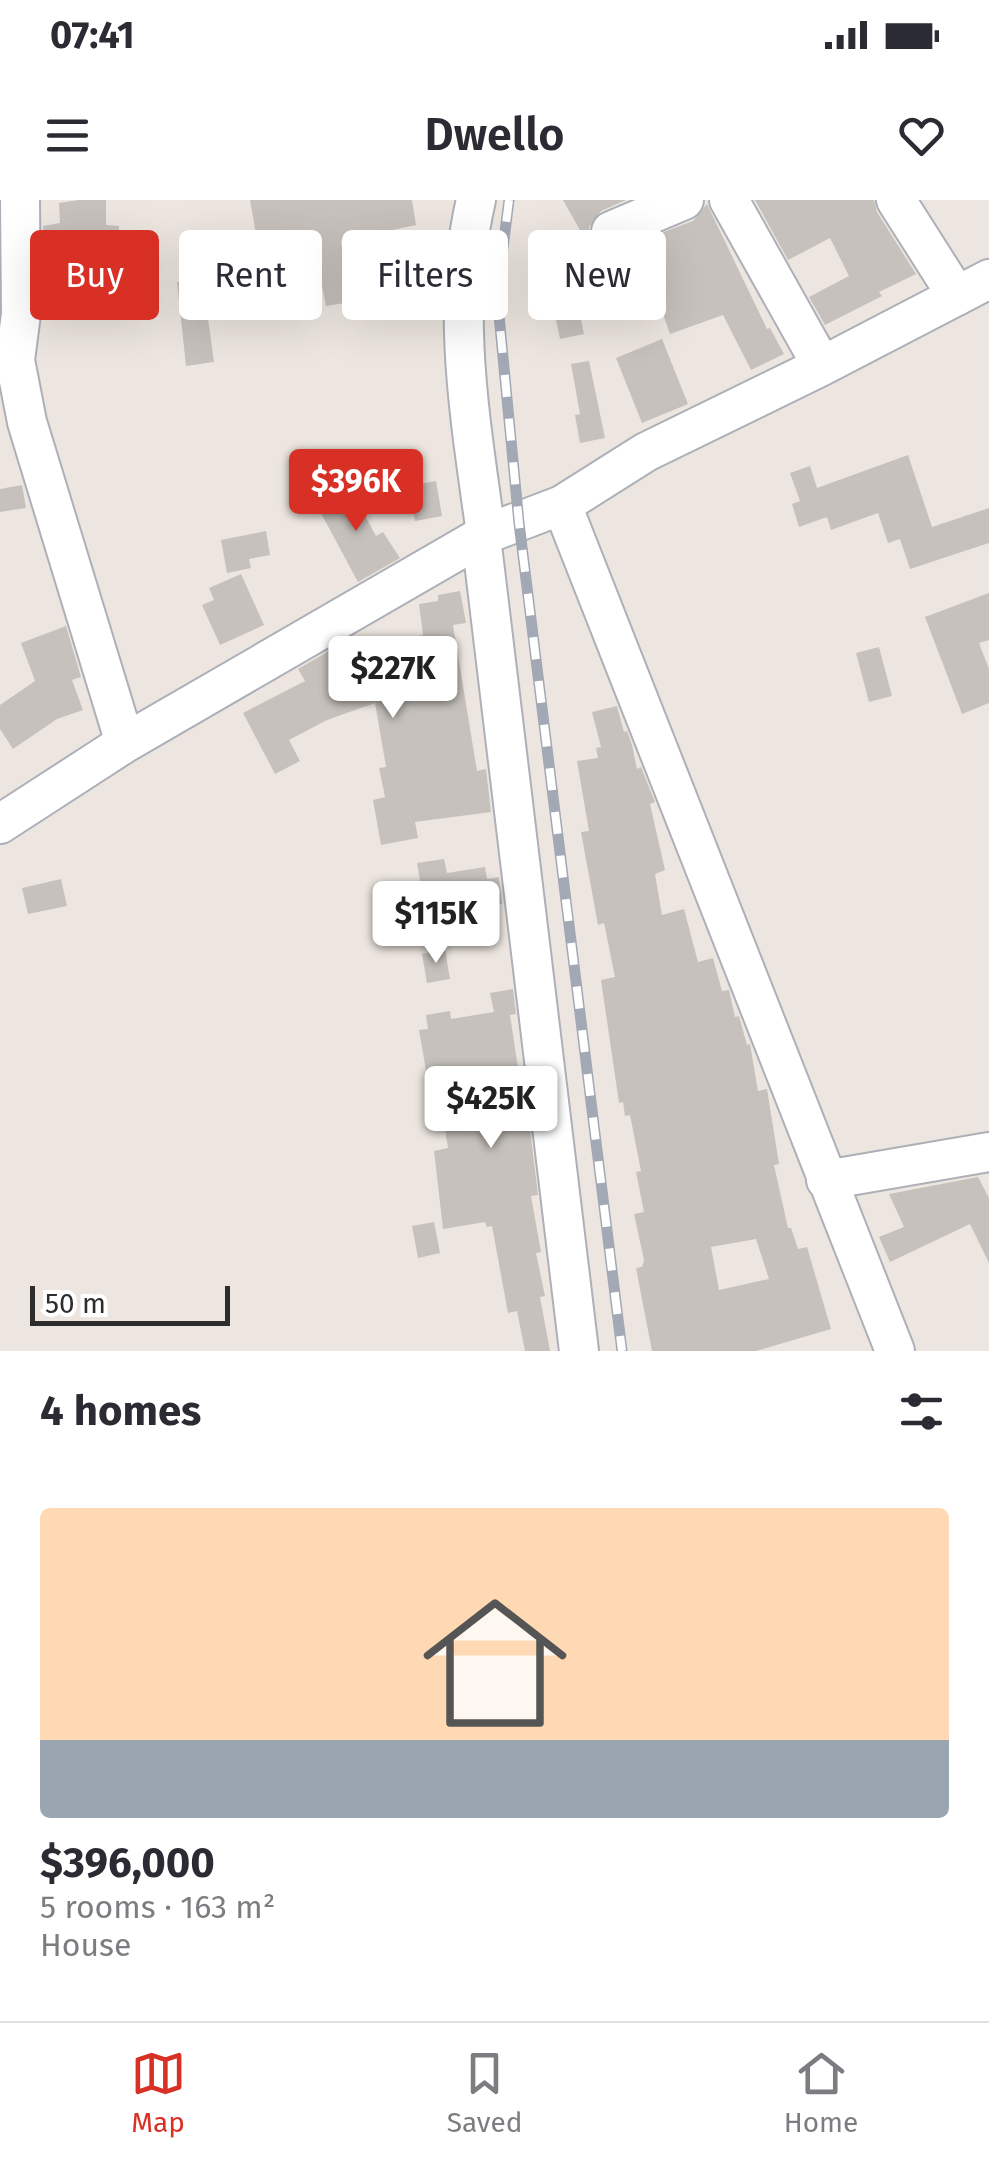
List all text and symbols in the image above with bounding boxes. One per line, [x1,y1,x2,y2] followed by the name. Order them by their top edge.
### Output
[50,12,135,58] text: 07:41
[40,108,95,163] icon: menu
[424,108,565,162] text: Dwello
[894,108,949,163] icon: heart
[30,230,159,320] chip: Buy
[179,230,322,320] chip: Rent
[342,230,508,320] chip: Filters
[528,230,666,320] chip: New
[286,449,426,534] pin: $396K
[311,462,401,500] text: $396K
[323,636,463,721] pin: $227K
[350,649,436,687] text: $227K
[366,881,506,966] pin: $115K
[395,894,477,932] text: $115K
[421,1066,561,1151] pin: $425K
[447,1079,535,1117] text: $425K
[30,1281,230,1326] scale bar
[45,1287,106,1320] text: 50 m
[894,1384,949,1439] icon: filters
[40,1386,201,1436] text: 4 homes
[405,1573,585,1753] icon: home
[40,1838,215,1888] text: $396,000
[40,1888,275,1926] text: 5 rooms · 163 m²
[40,1926,131,1964] text: House
[131,2046,186,2139] tab: Map
[447,2046,523,2139] tab: Saved
[784,2046,858,2139] tab: Home

